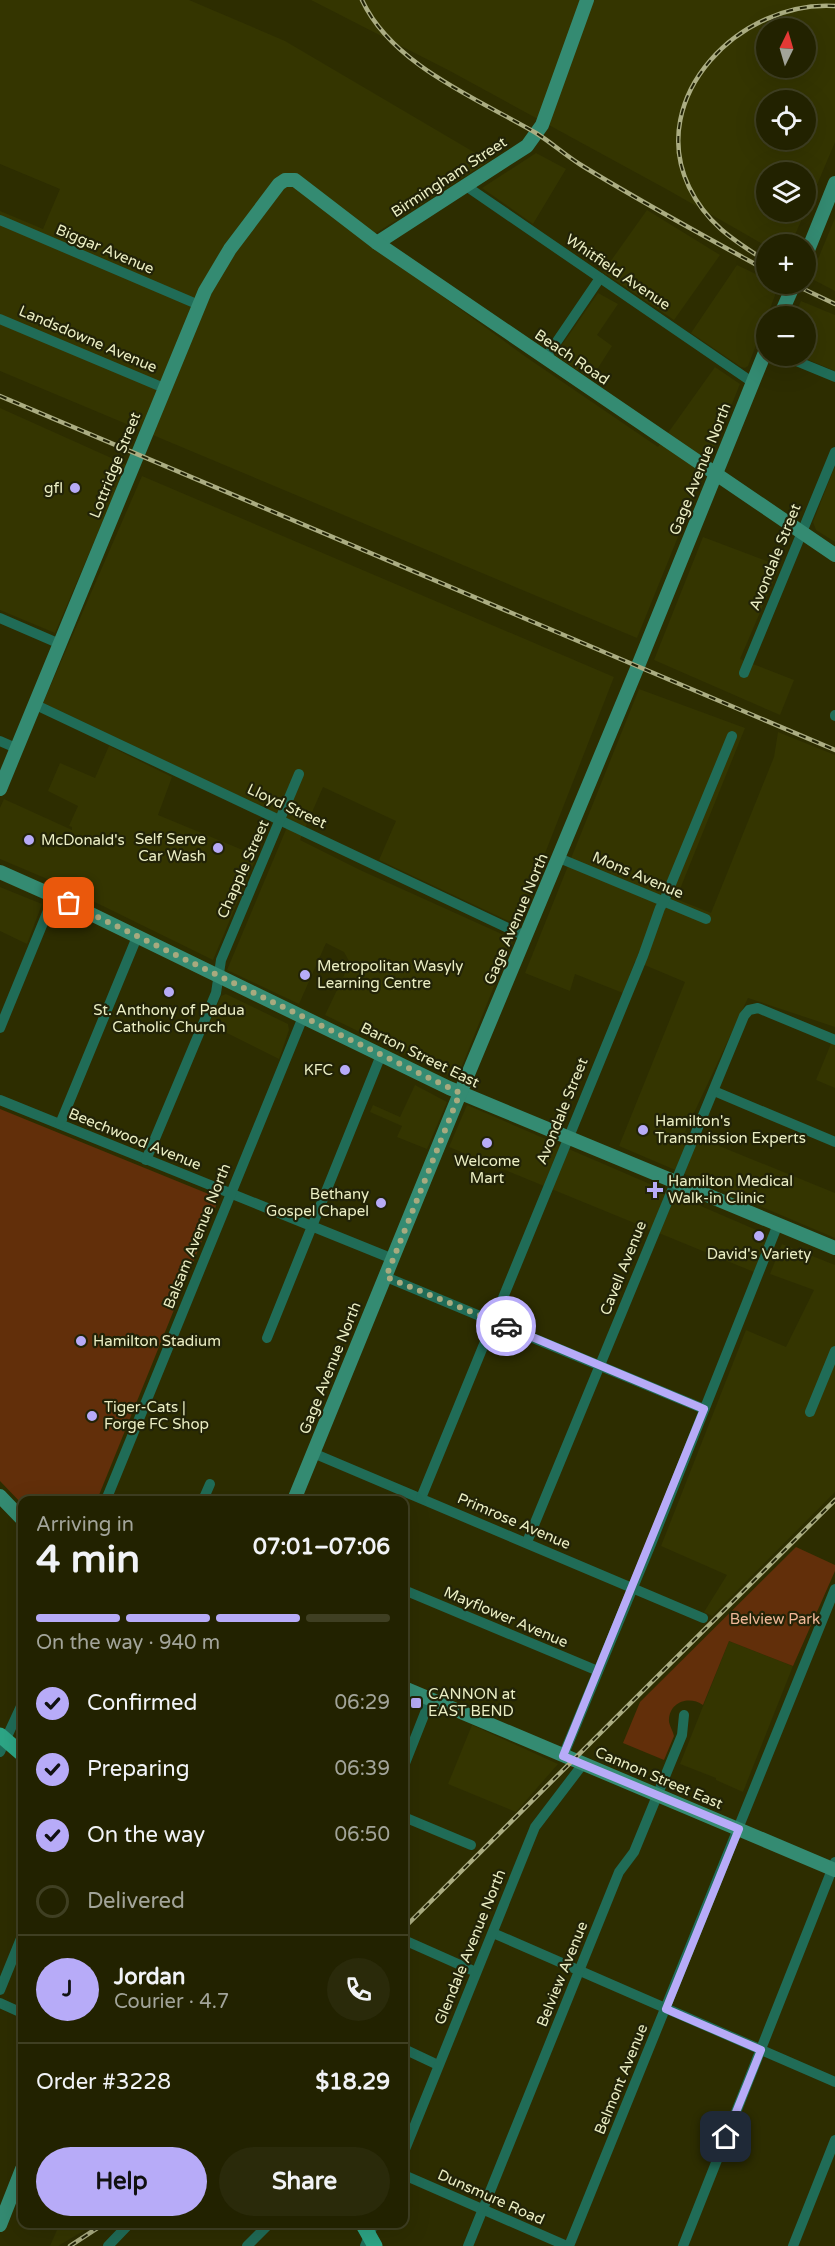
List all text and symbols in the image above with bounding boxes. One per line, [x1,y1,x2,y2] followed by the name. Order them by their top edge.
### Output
[756,18,816,78] north arrow
[756,18,816,366] map controls
[756,90,816,150] button: locate
[388,133,510,221] street label: Birmingham Street
[756,162,816,222] button: layers
[53,220,157,278] street label: Biggar Avenue
[562,230,674,314] street label: Whitfield Avenue
[756,234,816,294] button: +
[16,302,160,376] street label: Landsdowne Avenue
[756,306,816,366] button: −
[531,326,613,388] street label: Beach Road
[665,400,735,538] street label: Gage Avenue North
[86,409,145,521] street label: Lottridge Street
[44,479,63,497] place label: gfl
[68,481,82,495] marker: gfl
[745,501,805,613] street label: Avondale Street
[244,780,330,832] street label: Lloyd Street
[213,817,273,921] street label: Chapple Street
[135,830,206,865] place label: Self Serve Car Wash
[41,831,125,849] place label: McDonald's
[22,833,36,847] marker: McDonald's
[211,841,225,855] marker: Self Serve Car Wash
[590,848,686,902] street label: Mons Avenue
[480,851,552,987] street label: Gage Avenue North
[43,877,94,928] pin
[52,886,85,919] icon: bag
[317,957,463,992] place label: Metropolitan Wasyly Learning Centre
[298,968,312,982] marker: Metropolitan Wasyly Learning Centre
[162,985,176,999] marker: St. Anthony of Padua Catholic Church
[93,1001,245,1036] place label: St. Anthony of Padua Catholic Church
[358,1018,483,1092] street label: Barton Street East
[532,1055,592,1167] street label: Avondale Street
[304,1061,333,1079] place label: KFC
[338,1063,352,1077] marker: KFC
[66,1104,204,1174] street label: Beechwood Avenue
[655,1112,806,1147] place label: Hamilton's Transmission Experts
[636,1123,650,1137] marker: Hamilton's Transmission Experts
[480,1136,494,1150] marker: Welcome Mart
[454,1152,520,1187] place label: Welcome Mart
[160,1161,234,1311] street label: Balsam Avenue North
[668,1172,793,1207] place label: Hamilton Medical Walk-in Clinic
[646,1181,664,1199] marker: Hamilton Medical Walk-in Clinic
[266,1185,369,1220] place label: Bethany Gospel Chapel
[374,1196,388,1210] marker: Bethany Gospel Chapel
[596,1218,650,1318] street label: Cavell Avenue
[752,1229,766,1243] marker: David's Variety
[707,1245,811,1263] place label: David's Variety
[476,1296,536,1356] courier
[295,1299,365,1437] street label: Gage Avenue North
[490,1310,523,1343] icon: car
[93,1332,221,1350] place label: Hamilton Stadium
[74,1334,88,1348] marker: Hamilton Stadium
[104,1398,209,1433] place label: Tiger-Cats | Forge FC Shop
[85,1409,99,1423] marker: Tiger-Cats | Forge FC Shop
[455,1489,573,1553] street label: Primrose Avenue
[36,1513,134,1537] text: Arriving in
[253,1534,390,1560] text: 07:01–07:06
[36,1536,140,1583] text: 4 min
[441,1583,571,1651] street label: Mayflower Avenue
[730,1610,820,1628] park label: Belview Park
[36,1631,220,1655] text: On the way · 940 m
[428,1685,516,1720] place label: CANNON at EAST BEND
[36,1687,69,1720] icon: check
[87,1690,197,1716] text: Confirmed
[335,1691,390,1715] text: 06:29
[409,1696,423,1710] marker: CANNON at EAST BEND
[593,1743,726,1813] street label: Cannon Street East
[36,1753,69,1786] icon: check
[87,1756,190,1782] text: Preparing
[335,1757,390,1781] text: 06:39
[36,1819,69,1852] icon: check
[87,1822,205,1848] text: On the way
[335,1823,390,1847] text: 06:50
[431,1867,509,2027] street label: Glendale Avenue North
[87,1888,185,1914] text: Delivered
[533,1919,591,2029] street label: Belview Avenue
[327,1958,390,2021] button: phone
[114,1964,185,1990] text: Jordan
[62,1976,73,2002] text: J
[114,1990,229,2014] text: Courier · 4.7
[591,2021,651,2137] street label: Belmont Avenue
[36,2069,171,2095] text: Order #3228
[315,2069,390,2095] text: $18.29
[700,2111,751,2162] pin
[709,2120,742,2153] icon: home
[36,2147,207,2216] button: Help
[219,2147,390,2216] button: Share
[435,2165,547,2229] street label: Dunsmure Road

